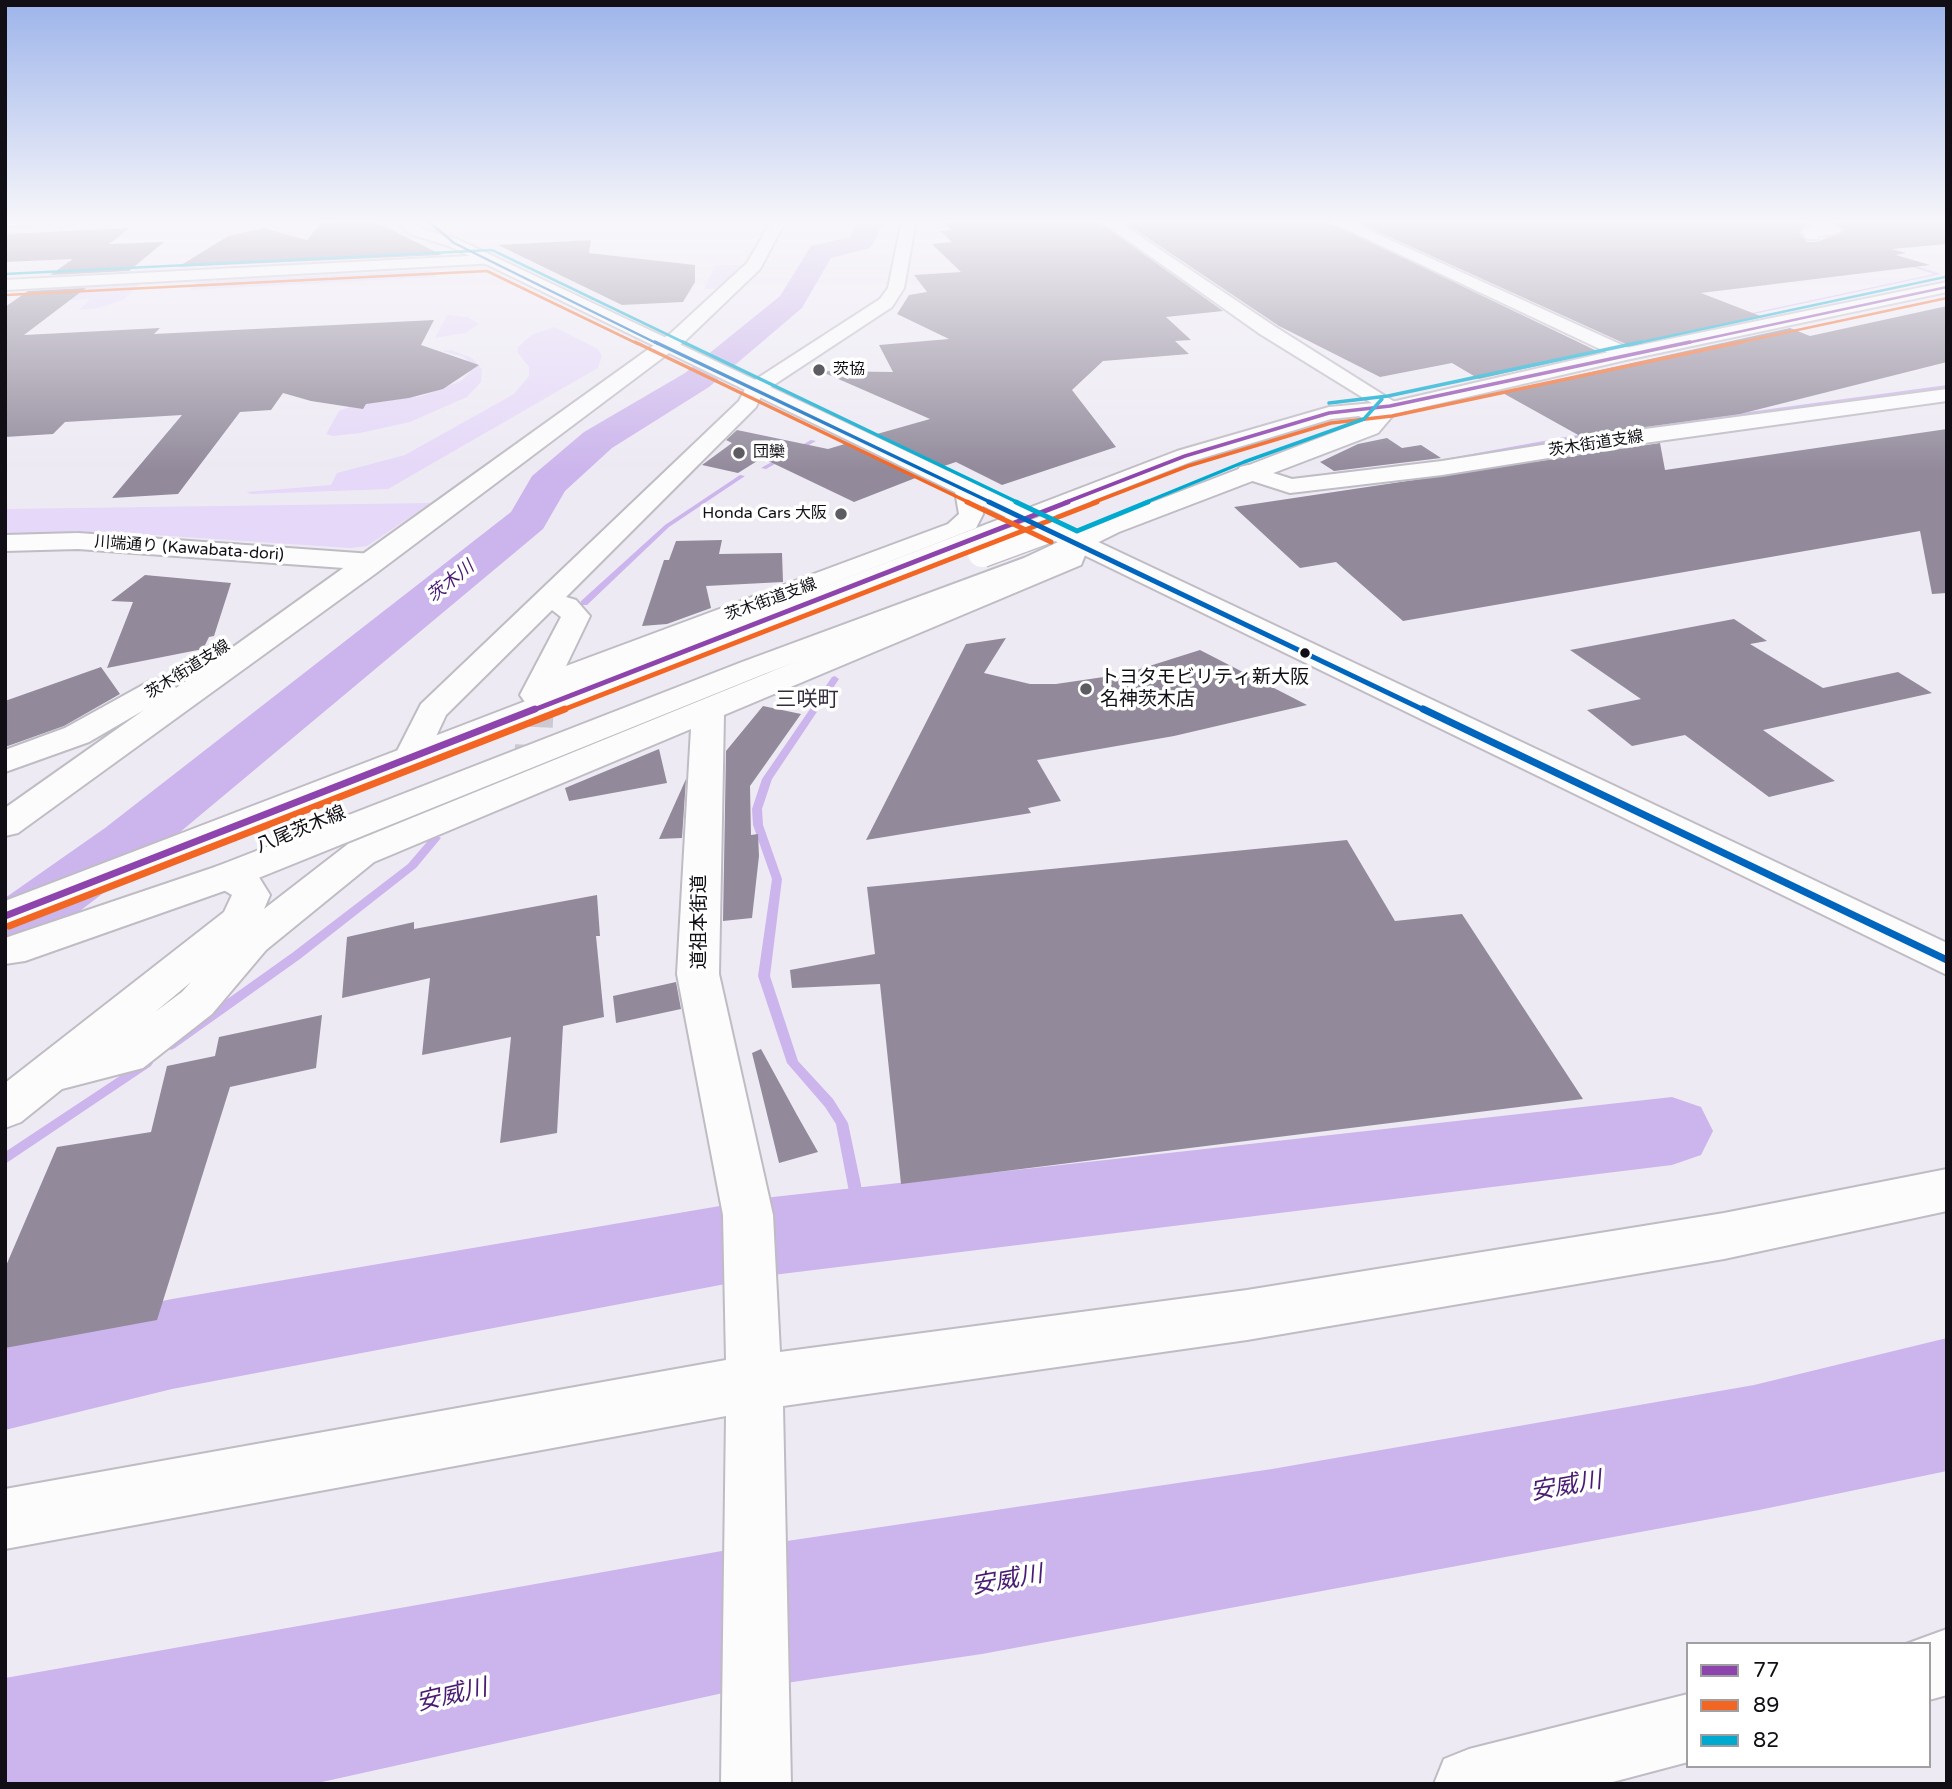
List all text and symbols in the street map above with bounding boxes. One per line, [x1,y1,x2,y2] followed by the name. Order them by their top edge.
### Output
[833,360,865,380] place label: 茨協
[811,362,827,378] marker: 茨協
[1547,427,1645,461] street label: 茨木街道支線
[753,443,785,463] place label: 団欒
[731,445,747,461] marker: 団欒
[702,504,827,524] place label: Honda Cars 大阪
[833,506,849,522] marker: Honda Cars 大阪
[94,533,284,565] street label: 川端通り (Kawabata-dori)
[423,557,479,607] water label: 茨木川
[723,575,819,625] street label: 茨木街道支線
[142,636,234,704] street label: 茨木街道支線
[1298,646,1312,660] unlabelled marker
[1100,667,1309,711] place label: トヨタモビリティ新大阪 名神茨木店
[1078,681,1094,697] marker: トヨタモビリティ新大阪 名神茨木店
[776,687,838,713] district label: 三咲町
[253,802,349,858] street label: 八尾茨木線
[689,875,711,969] street label: 道祖本街道
[1528,1467,1604,1507] water label: 安威川
[969,1561,1045,1601] water label: 安威川
[1686,1642,1931,1768] legend
[1753,1658,1779,1683] text: 77
[414,1674,490,1718] water label: 安威川
[1753,1693,1779,1718] text: 89
[1753,1728,1779,1753] text: 82

